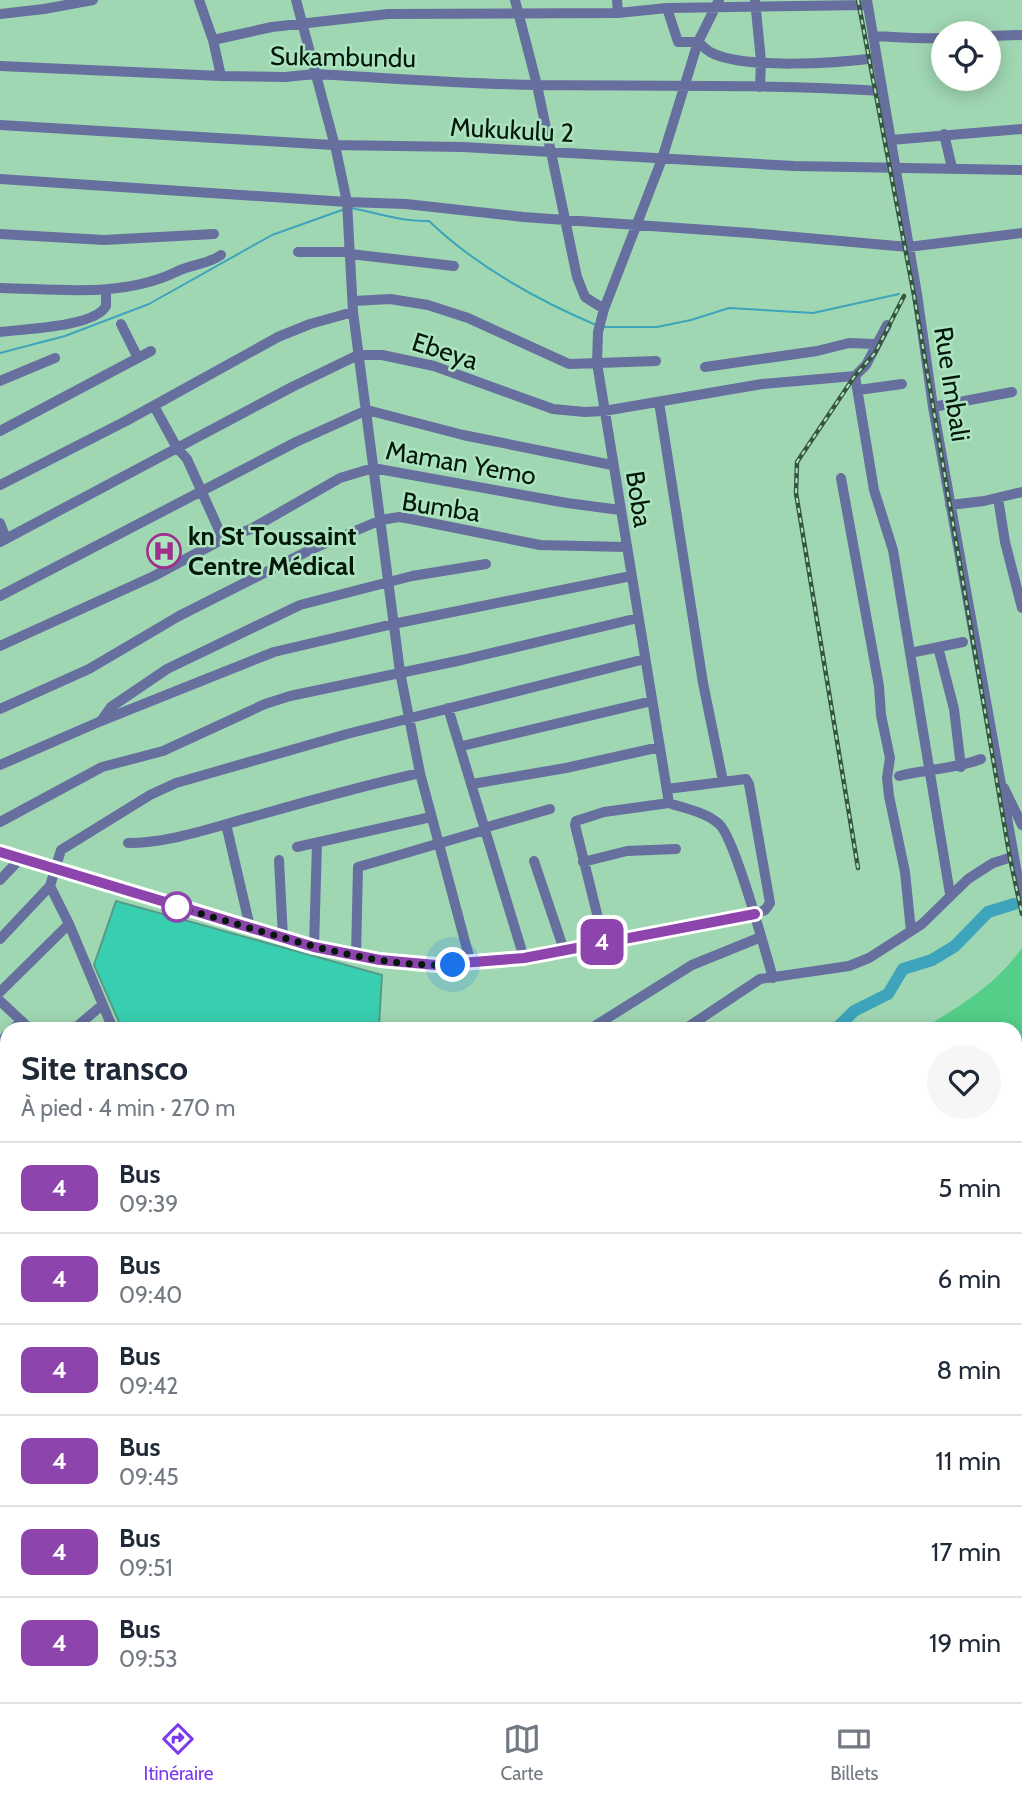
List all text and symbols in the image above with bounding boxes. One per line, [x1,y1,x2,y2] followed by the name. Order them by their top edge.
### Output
[931,21,1001,91] map controls
[931,21,1001,91] button: locate
[270,40,416,74] street label: Sukambundu
[449,111,575,149] street label: Mukukulu 2
[927,324,977,444] street label: Rue Imbali
[408,325,483,377] street label: Ebeya
[383,434,539,492] street label: Maman Yemo
[619,468,659,530] street label: Boba
[400,485,483,529] street label: Bumba
[188,520,356,582] place label: kn St Toussaint Centre Médical
[145,532,183,570] hospital icon: kn St Toussaint Centre Médical
[162,892,192,922] unlabelled marker
[579,919,625,965] line badge: 4
[595,927,609,956] text: 4
[435,947,470,982] your location
[927,1045,1001,1119] button: heart
[21,1048,188,1088] text: Site transco
[21,1094,235,1122] text: À pied · 4 min · 270 m
[119,1158,160,1190] text: Bus
[938,1172,1001,1204] text: 5 min
[52,1173,67,1202] text: 4
[119,1190,178,1218] text: 09:39
[119,1249,160,1281] text: Bus
[938,1263,1001,1295] text: 6 min
[52,1264,67,1293] text: 4
[119,1281,182,1309] text: 09:40
[119,1340,160,1372] text: Bus
[937,1354,1001,1386] text: 8 min
[52,1355,67,1384] text: 4
[119,1372,178,1400] text: 09:42
[119,1431,160,1463] text: Bus
[935,1445,1001,1477] text: 11 min
[52,1446,67,1475] text: 4
[119,1463,179,1491] text: 09:45
[119,1522,160,1554] text: Bus
[931,1536,1001,1568] text: 17 min
[52,1537,67,1566] text: 4
[119,1554,173,1582] text: 09:51
[119,1613,160,1645] text: Bus
[929,1627,1001,1659] text: 19 min
[52,1628,67,1657] text: 4
[119,1645,178,1673] text: 09:53
[144,1720,213,1785] tab: Itinéraire
[500,1720,543,1785] tab: Carte
[830,1720,879,1785] tab: Billets

